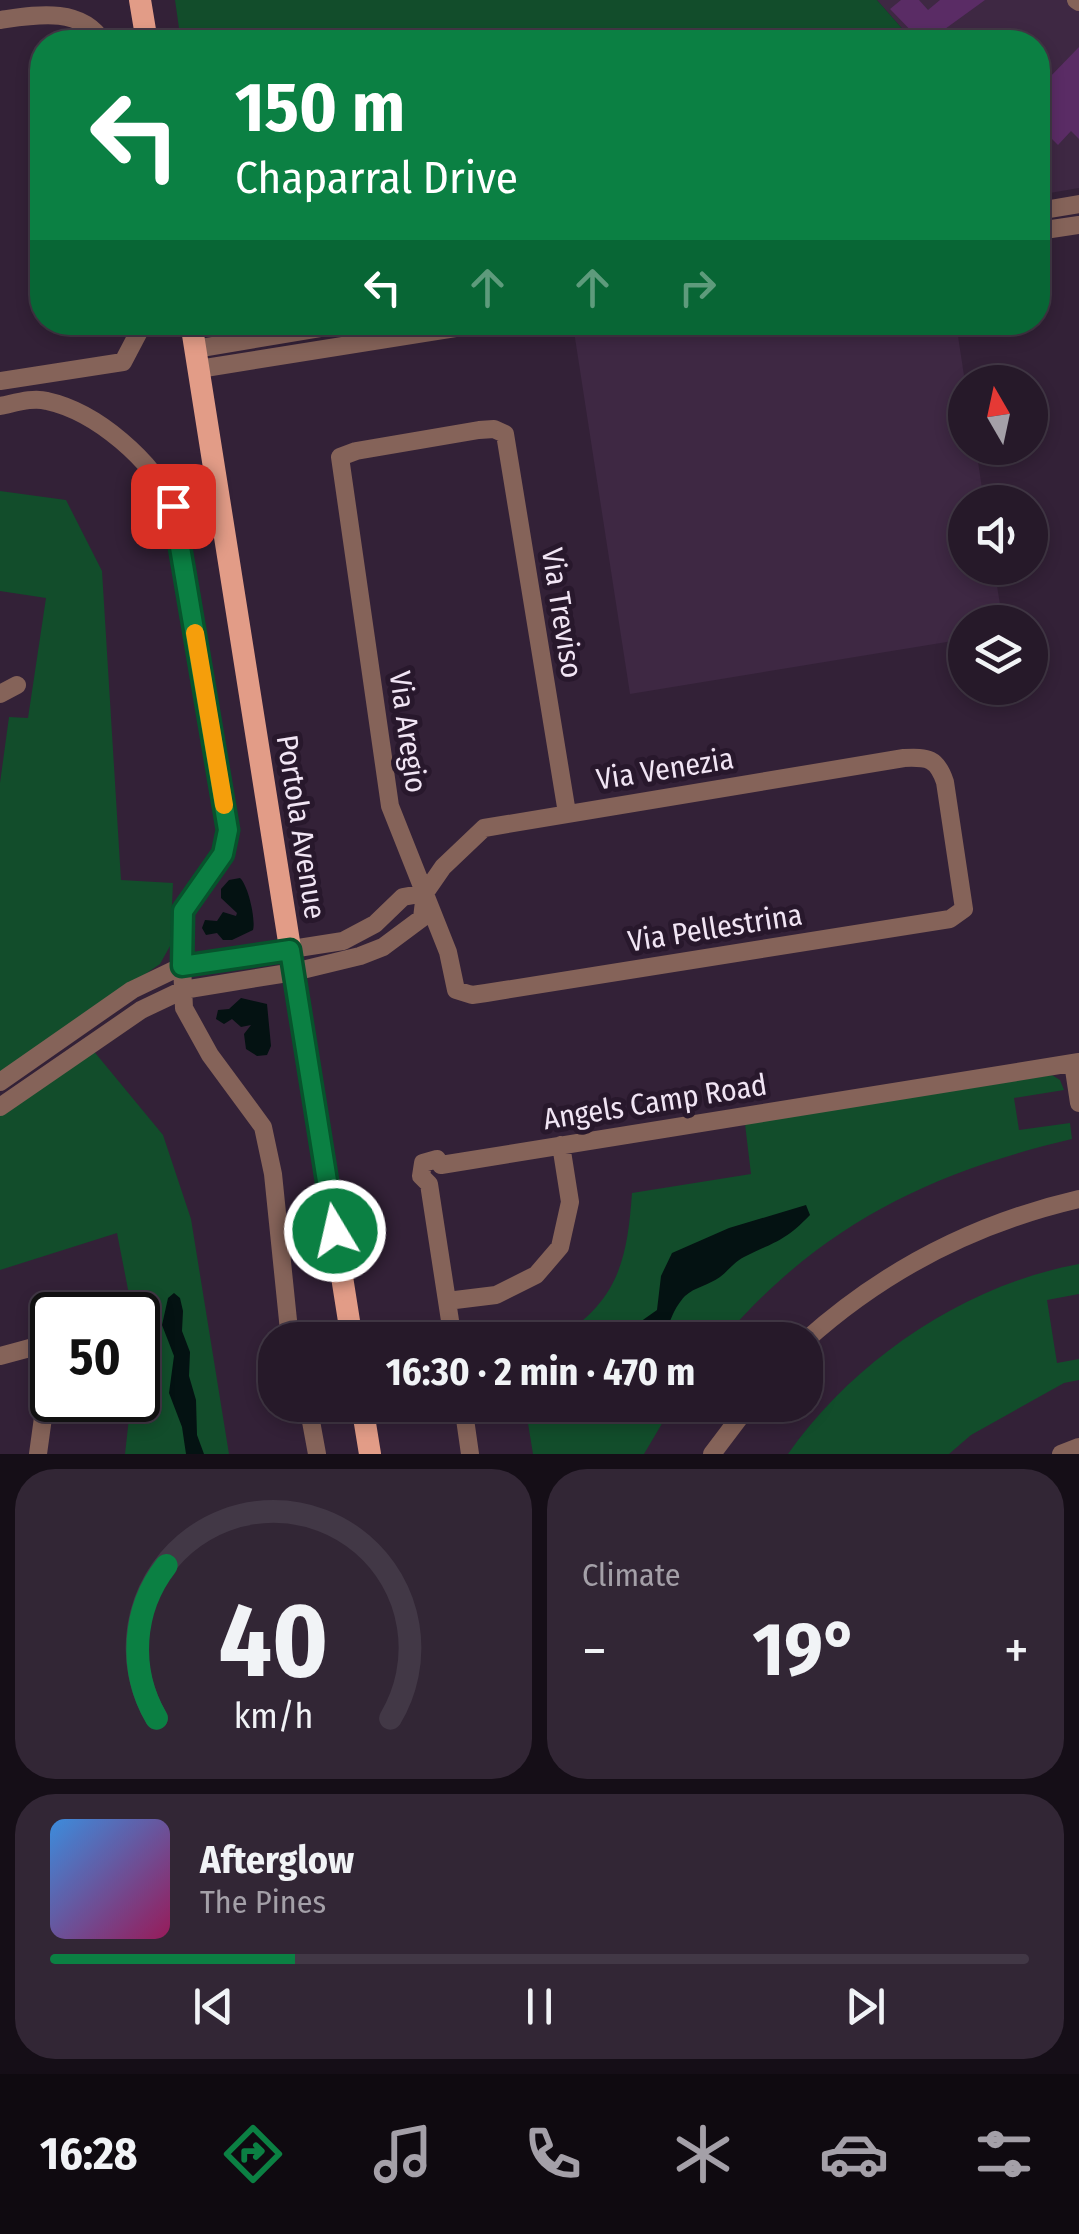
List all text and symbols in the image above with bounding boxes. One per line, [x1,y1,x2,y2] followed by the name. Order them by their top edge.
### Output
[235,66,405,150] text: 150 m
[70,70,200,200] icon: left
[235,151,518,205] text: Chaparral Drive
[355,260,410,315] icon: left
[460,260,515,315] icon: ahead
[565,260,620,315] icon: ahead
[670,260,725,315] icon: right
[948,365,1048,465] north arrow
[948,365,1048,705] map controls
[131,464,216,549] pin
[146,479,201,534] icon: arrive
[948,485,1048,585] button: sound
[534,545,590,681] street label: Via Treviso
[948,605,1048,705] button: layers
[382,669,434,795] street label: Via Aregio
[269,732,333,922] street label: Portola Avenue
[594,740,736,798] street label: Via Venezia
[625,896,805,960] street label: Via Pellestrina
[541,1067,769,1137] street label: Angels Camp Road
[283,1179,387,1283] position arrow
[30,1292,160,1422] speed limit sign: 50
[386,1349,695,1395] text: 16:30 · 2 min · 470 m
[582,1556,681,1594] text: Climate
[218,1579,329,1704] text: 40
[753,1605,858,1695] text: 19°
[582,1618,607,1684] text: −
[1004,1618,1029,1684] text: +
[234,1695,313,1737] text: km/h
[200,1837,354,1883] text: Afterglow
[200,1883,326,1921] text: The Pines
[186,1979,241,2034] icon: previous
[512,1979,567,2034] icon: pause
[838,1979,893,2034] icon: next
[218,2119,288,2189] icon: directions
[368,2119,438,2189] icon: music
[518,2119,588,2189] icon: phone
[668,2119,738,2189] icon: climate
[819,2119,889,2189] icon: car
[969,2119,1039,2189] icon: filters
[40,2127,138,2181] text: 16:28

